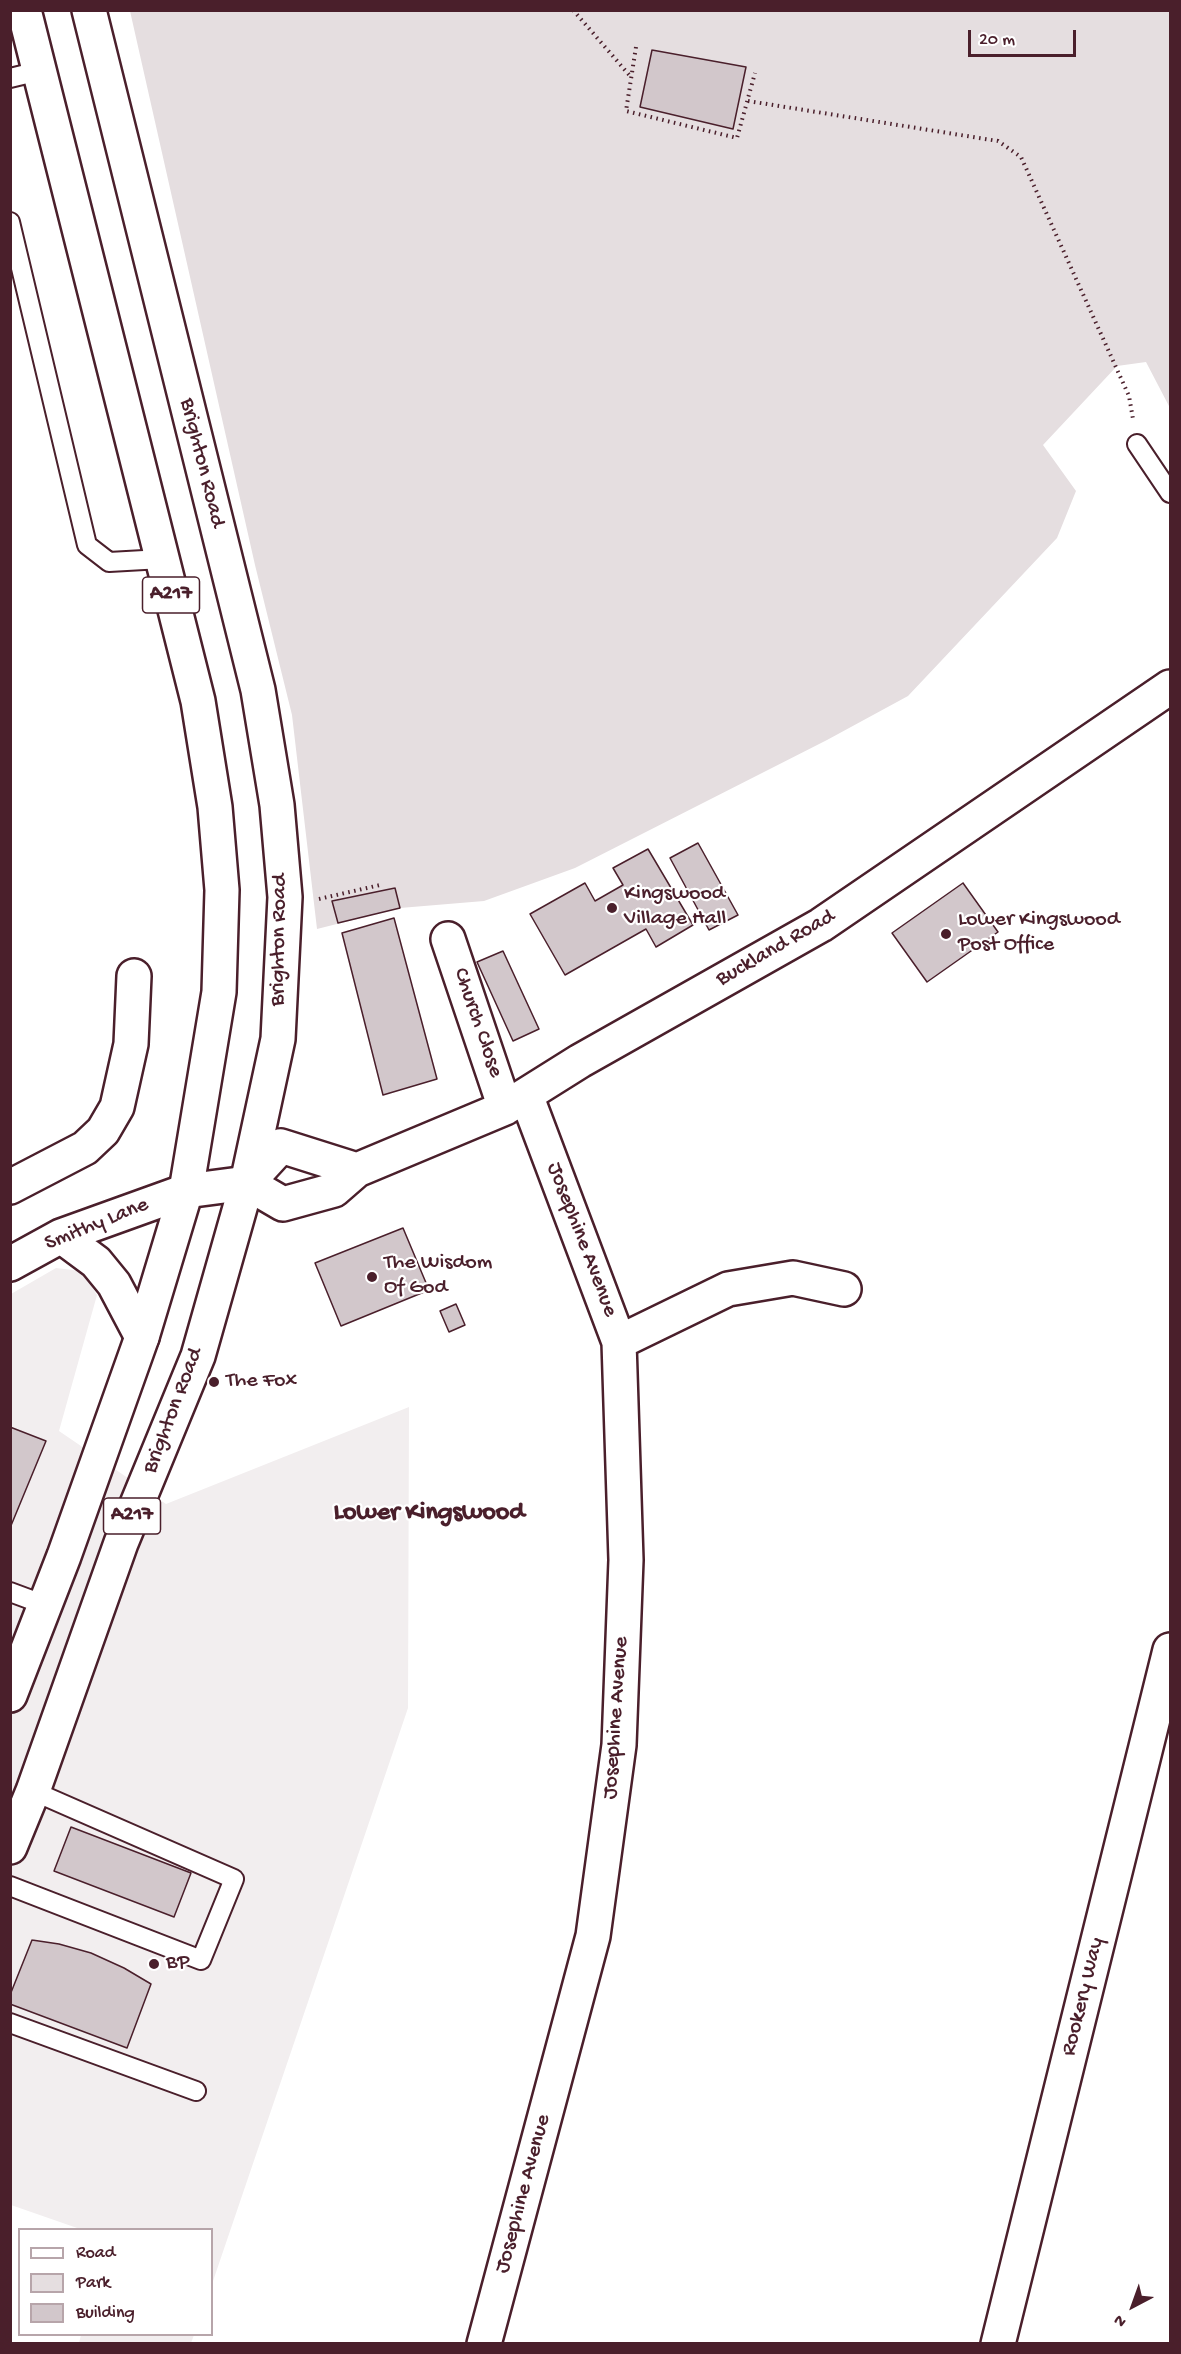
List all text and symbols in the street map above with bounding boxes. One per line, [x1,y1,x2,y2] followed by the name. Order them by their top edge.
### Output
[971,18,1079,56] scale bar
[979,30,1015,51] text: 20 m
[172,396,230,530] street label: Brighton Road
[142,577,200,613] road number: A217
[266,874,294,1006] street label: Brighton Road
[624,882,726,933] place label: Kingswood Village Hall
[605,901,619,915] marker: Kingswood Village Hall
[712,904,840,994] street label: Buckland Road
[958,908,1120,960] place label: Lower Kingswood Post Office
[939,927,953,941] marker: Lower Kingswood Post Office
[446,965,508,1081] street label: Church Close
[539,1159,623,1321] street label: Josephine Avenue
[41,1192,153,1258] street label: Smithy Lane
[384,1251,492,1302] place label: The Wisdom Of God
[365,1270,379,1284] marker: The Wisdom Of God
[138,1345,210,1477] street label: Brighton Road
[226,1369,297,1395] place label: The Fox
[207,1375,221,1389] marker: The Fox
[104,1498,160,1534] road number: A217
[334,1498,524,1530] district label: Lower Kingswood
[598,1636,636,1800] street label: Josephine Avenue
[1057,1935,1111,2059] street label: Rookery Way
[166,1951,189,1977] place label: BP
[147,1957,161,1971] marker: BP
[490,2112,558,2276] street label: Josephine Avenue
[18,2228,213,2336] legend
[76,2243,115,2264] text: Road
[76,2273,110,2294] text: Park
[1103,2276,1163,2336] north arrow
[76,2303,135,2324] text: Building
[1111,2309,1131,2331] text: N

